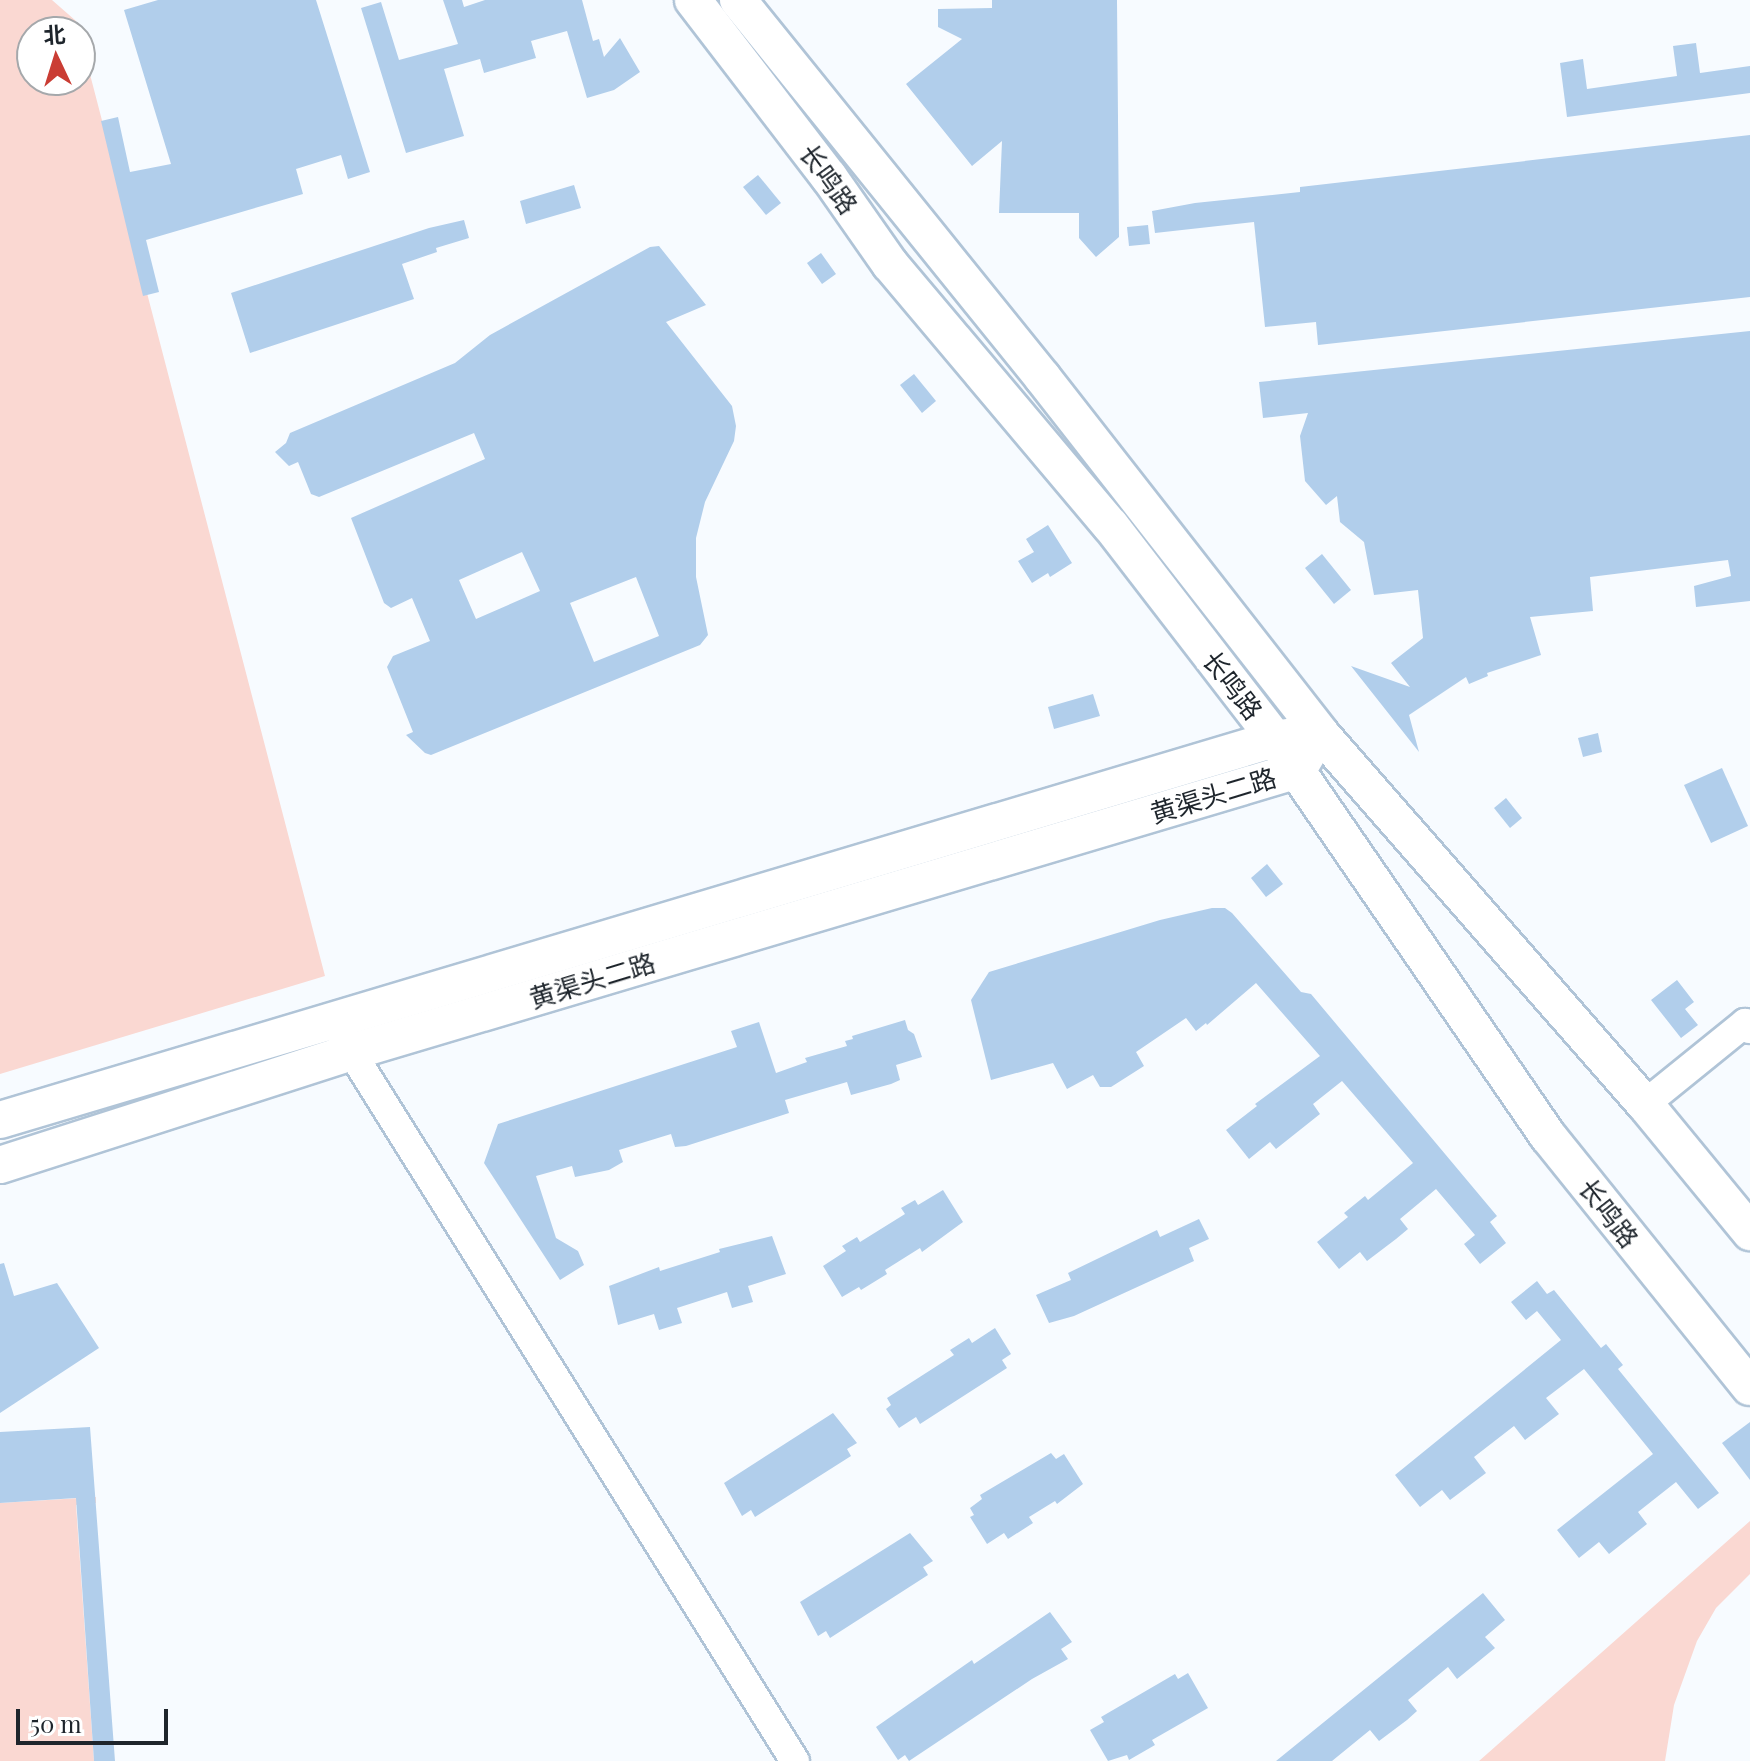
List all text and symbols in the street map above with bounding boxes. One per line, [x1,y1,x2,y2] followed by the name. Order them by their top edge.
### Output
[16,16,96,96] north arrow
[42,18,66,50] text: 北
[793,138,865,220] street label: 长鸣路
[1197,645,1269,725] street label: 长鸣路
[1146,761,1280,829] street label: 黄渠头二路
[525,946,659,1014] street label: 黄渠头二路
[1573,1173,1645,1253] street label: 长鸣路
[20,1693,172,1743] scale bar
[30,1707,82,1739] text: 50 m

